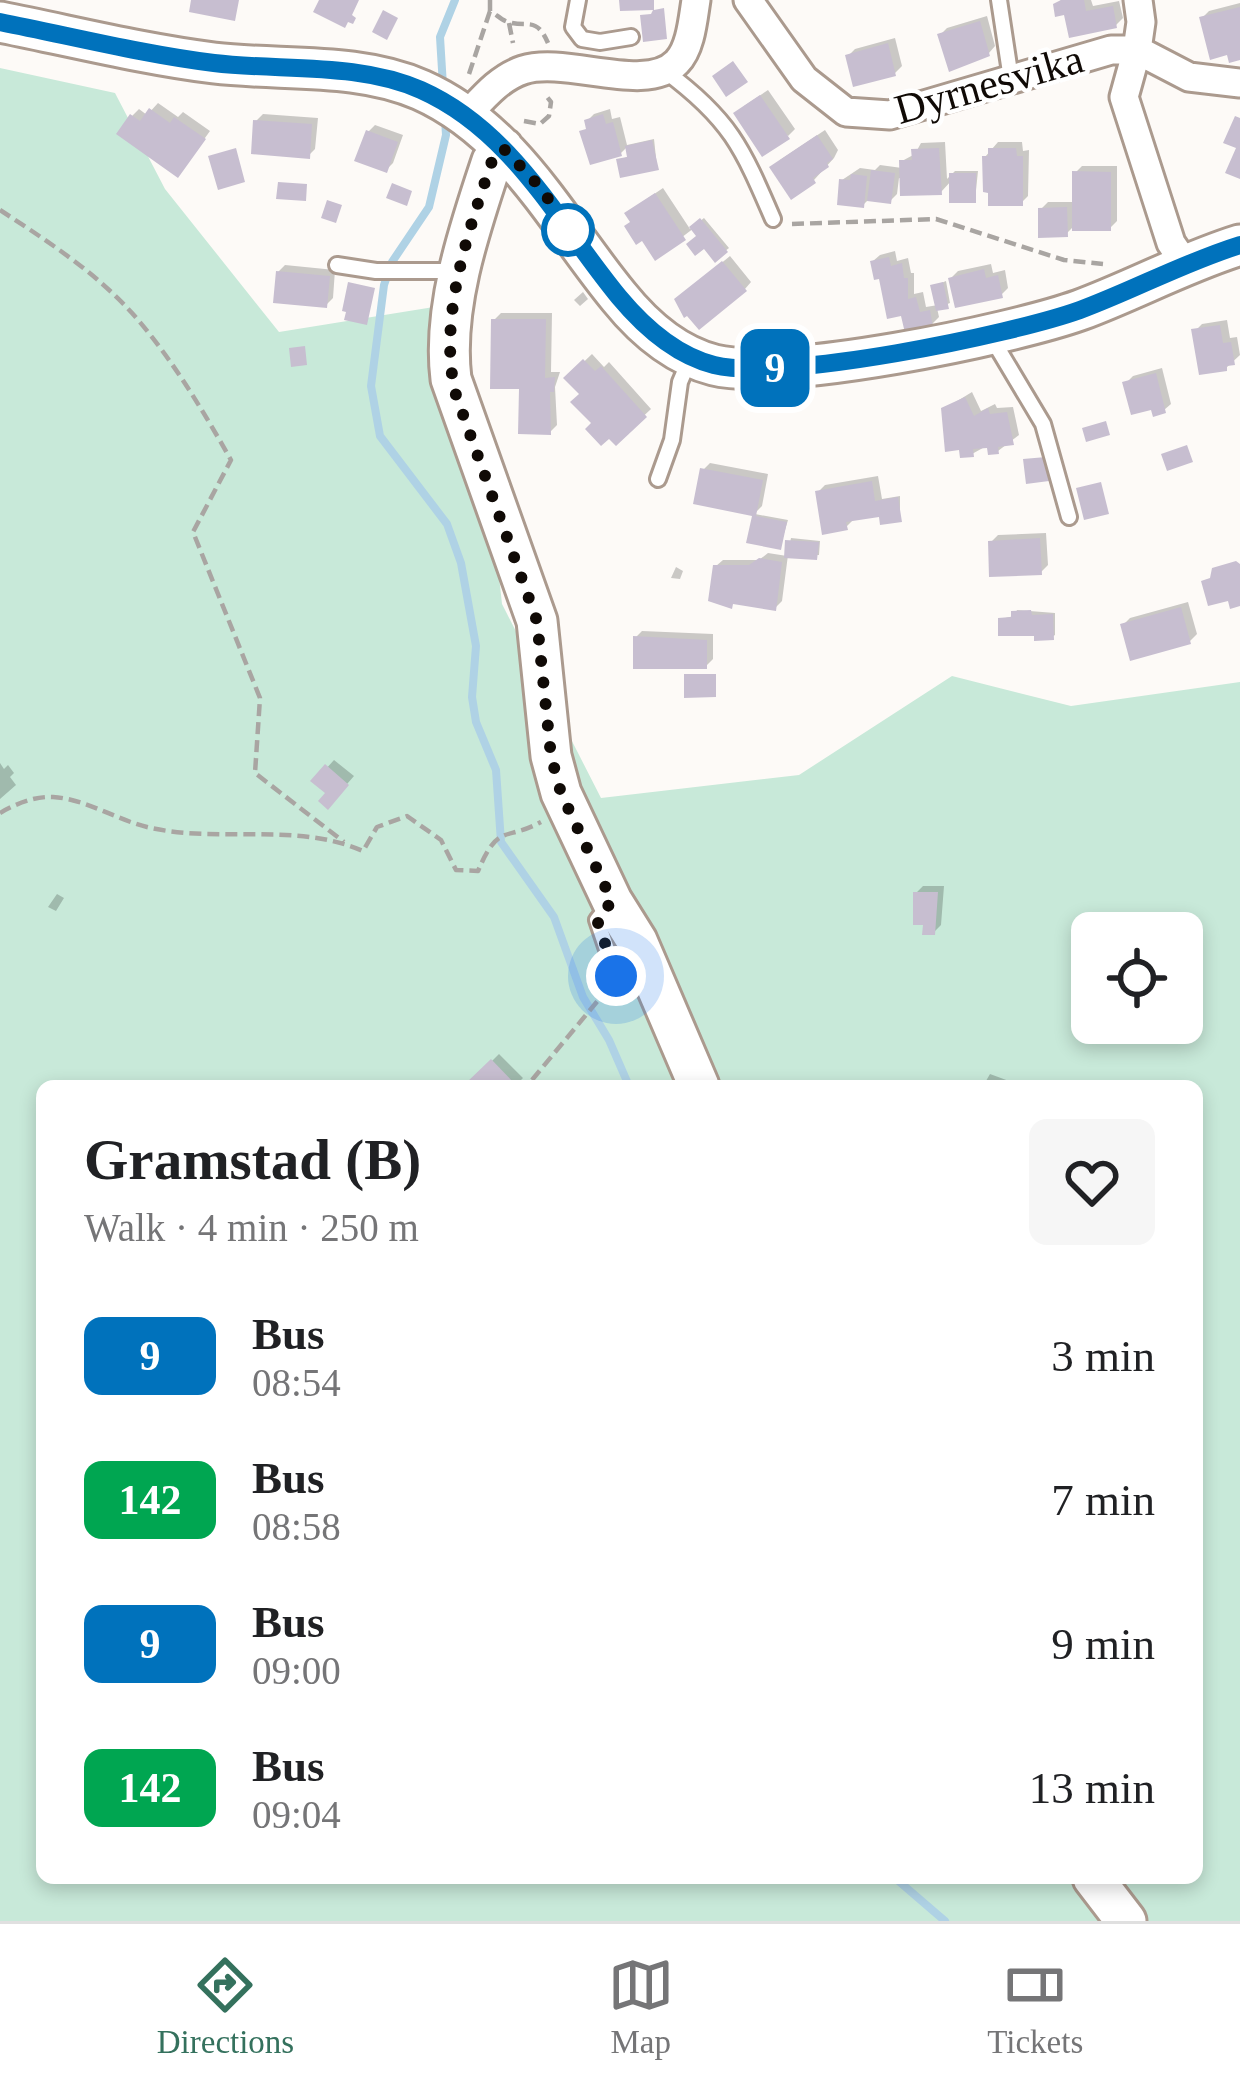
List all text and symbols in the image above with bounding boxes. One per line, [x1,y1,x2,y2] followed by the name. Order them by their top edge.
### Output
[890,35,1089,133] street label: Dyrnesvika
[543,205,593,255] unlabelled marker
[736,329,814,407] line badge: 9
[765,345,786,391] text: 9
[1071,912,1203,1044] map controls
[1071,912,1203,1044] button: locate
[586,946,646,1006] your location
[1029,1119,1155,1245] button: heart
[84,1128,421,1191] text: Gramstad (B)
[84,1206,419,1249] text: Walk · 4 min · 250 m
[252,1309,325,1359] text: Bus
[1051,1331,1155,1381] text: 3 min
[140,1333,161,1379] text: 9
[252,1361,341,1404] text: 08:54
[252,1453,325,1503] text: Bus
[1051,1475,1155,1525] text: 7 min
[119,1477,182,1523] text: 142
[252,1505,341,1548] text: 08:58
[252,1597,325,1647] text: Bus
[1051,1619,1155,1669] text: 9 min
[140,1621,161,1667] text: 9
[252,1649,341,1692] text: 09:00
[252,1741,325,1791] text: Bus
[1029,1763,1155,1813] text: 13 min
[119,1765,182,1811] text: 142
[252,1793,341,1836] text: 09:04
[157,1952,294,2061] tab: Directions
[608,1952,674,2061] tab: Map
[987,1952,1083,2061] tab: Tickets

